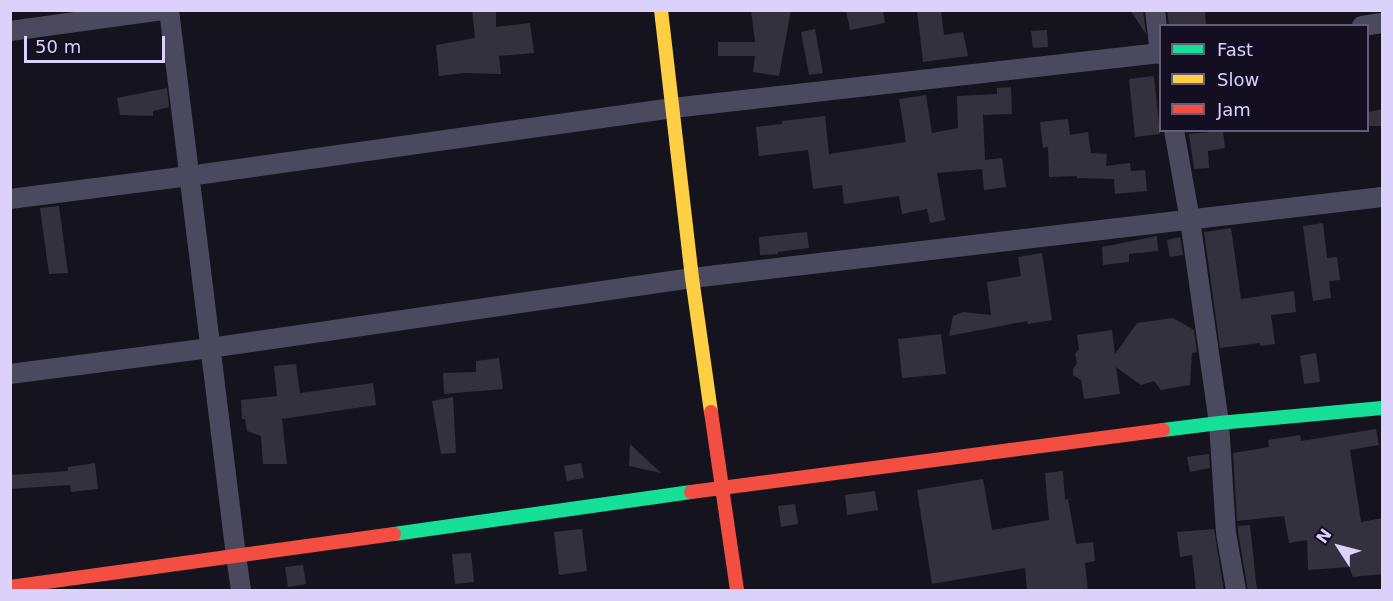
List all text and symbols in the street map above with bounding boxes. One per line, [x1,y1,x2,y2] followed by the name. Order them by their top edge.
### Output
[27,24,168,62] scale bar
[1159,24,1369,132] legend
[35,36,81,57] text: 50 m
[1217,39,1253,60] text: Fast
[1217,69,1259,90] text: Slow
[1217,99,1251,120] text: Jam
[1309,517,1369,577] north arrow
[1312,525,1336,547] text: N

